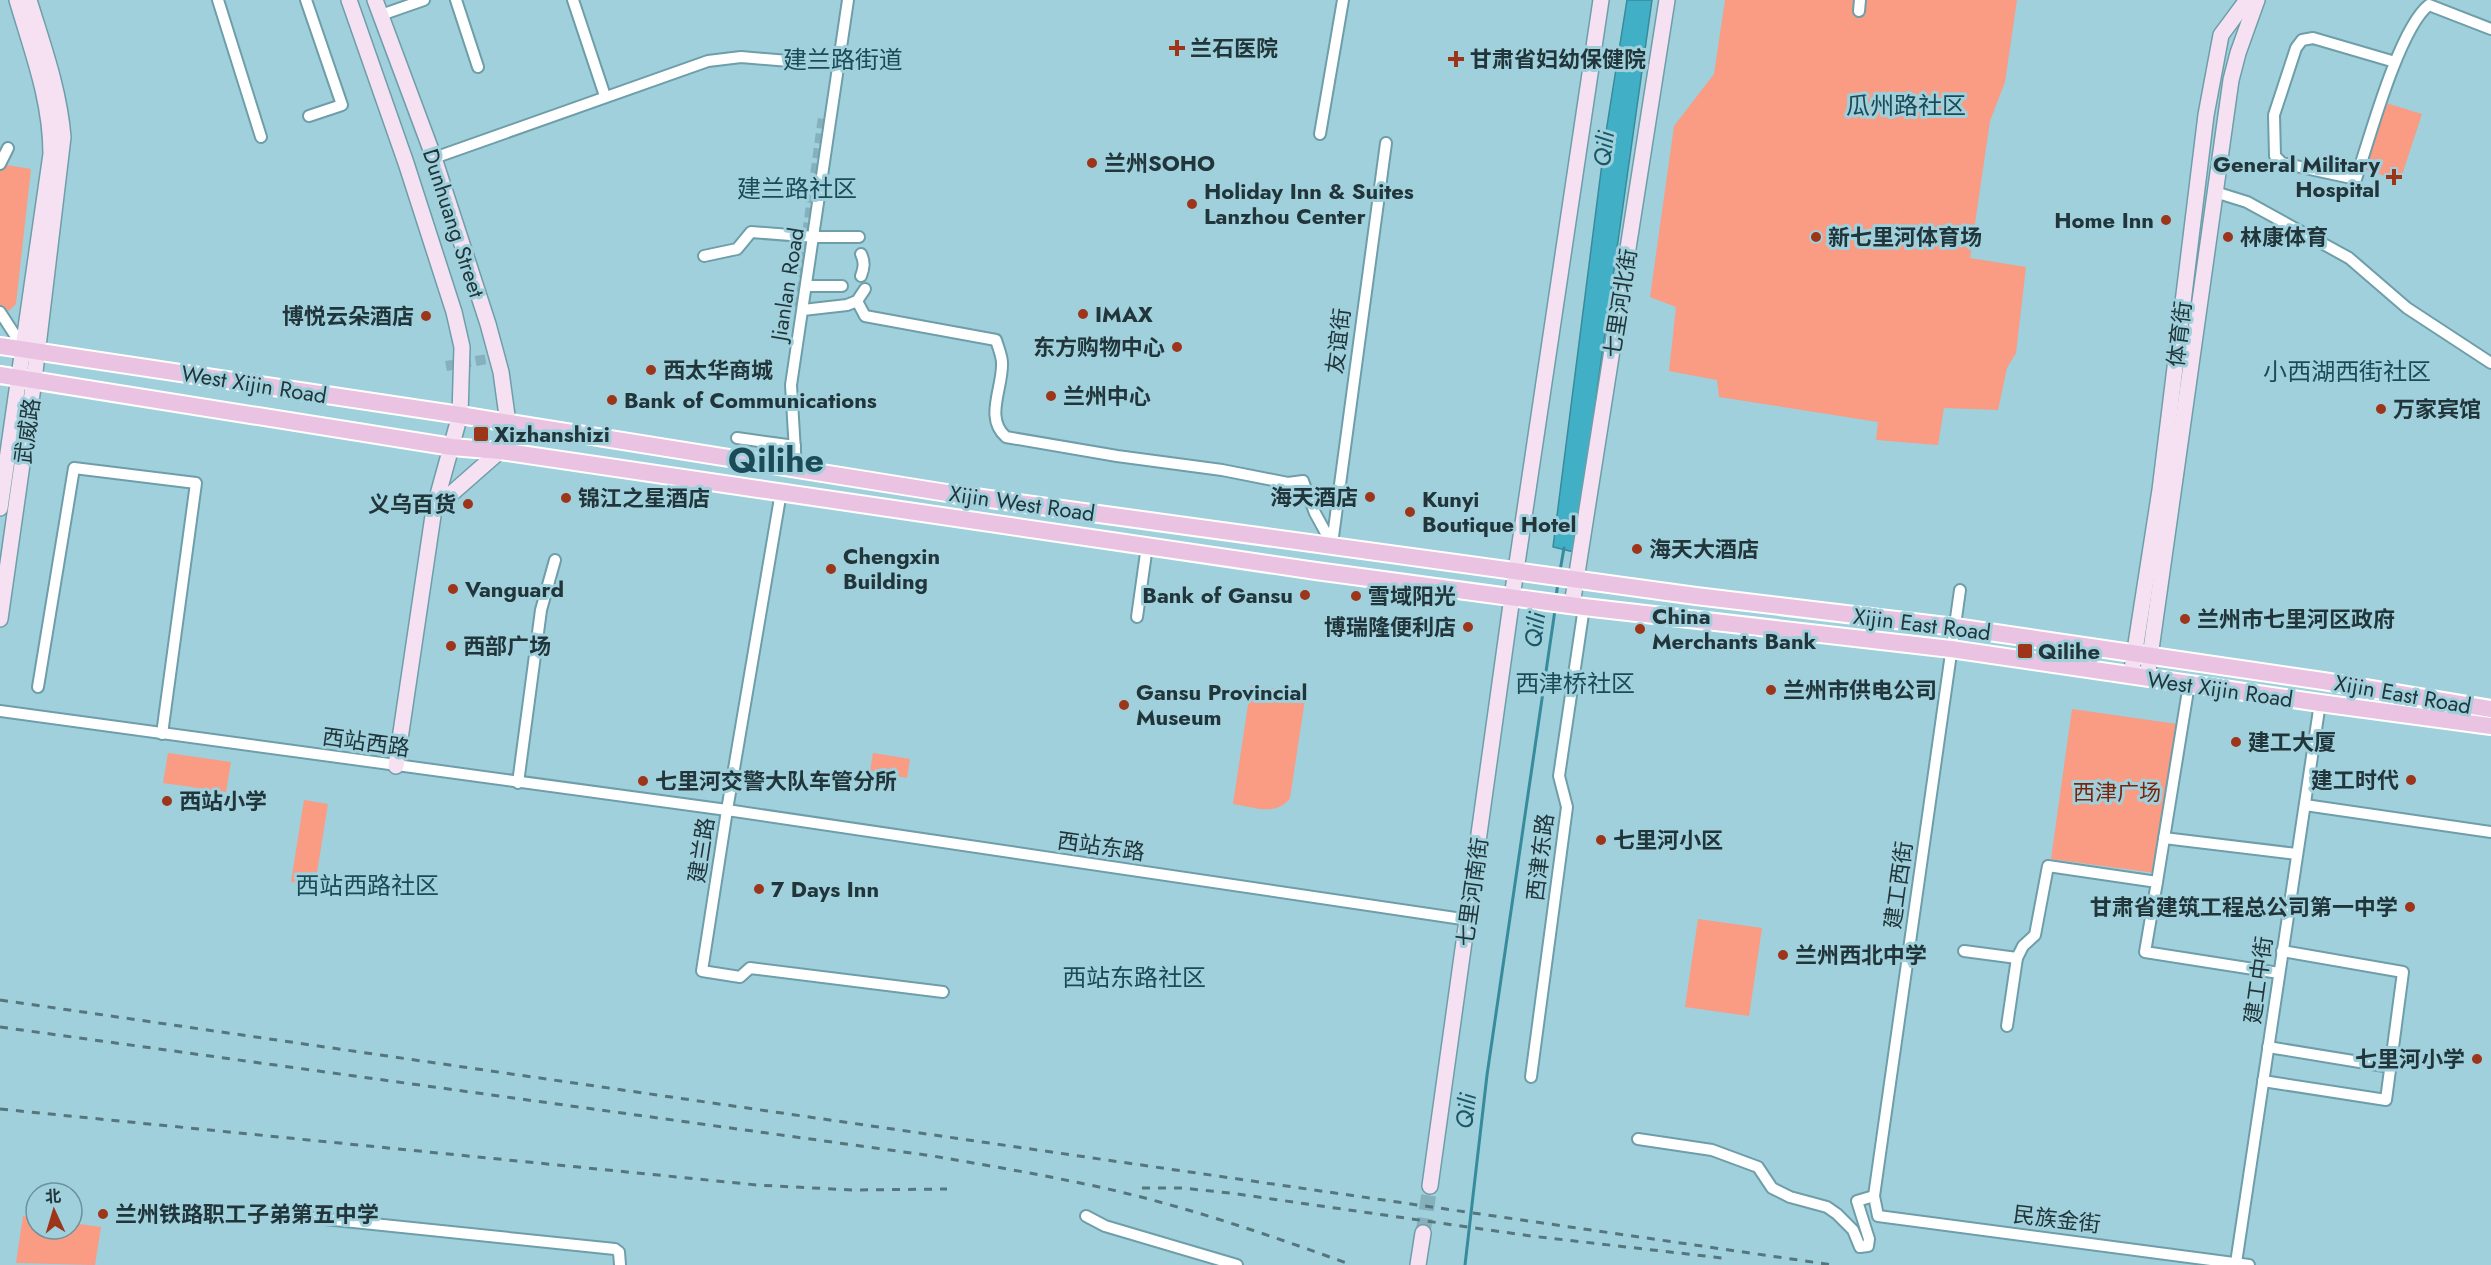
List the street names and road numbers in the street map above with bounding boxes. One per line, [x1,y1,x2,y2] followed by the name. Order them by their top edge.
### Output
[415,144,493,302] street label: Dunhuang Street
[762,225,812,346] street label: Jianlan Road
[1596,246,1644,360] street label: 七里河北街
[2159,299,2199,369] street label: 体育街
[1318,306,1358,376] street label: 友谊街
[179,357,329,411] street label: West Xijin Road
[7,396,47,466] street label: 武威路
[947,477,1097,529] street label: Xijin West Road
[1851,600,1993,648] street label: Xijin East Road
[2145,663,2295,715] street label: West Xijin Road
[2332,666,2474,722] street label: Xijin East Road
[320,720,412,764] street label: 西站西路
[1519,811,1561,903] street label: 西津东路
[680,815,722,885] street label: 建兰路
[1055,824,1147,868] street label: 西站东路
[1449,835,1495,949] street label: 七里河南街
[1876,839,1920,931] street label: 建工西街
[2236,934,2280,1026] street label: 建工中街
[2011,1198,2103,1240] street label: 民族金街

